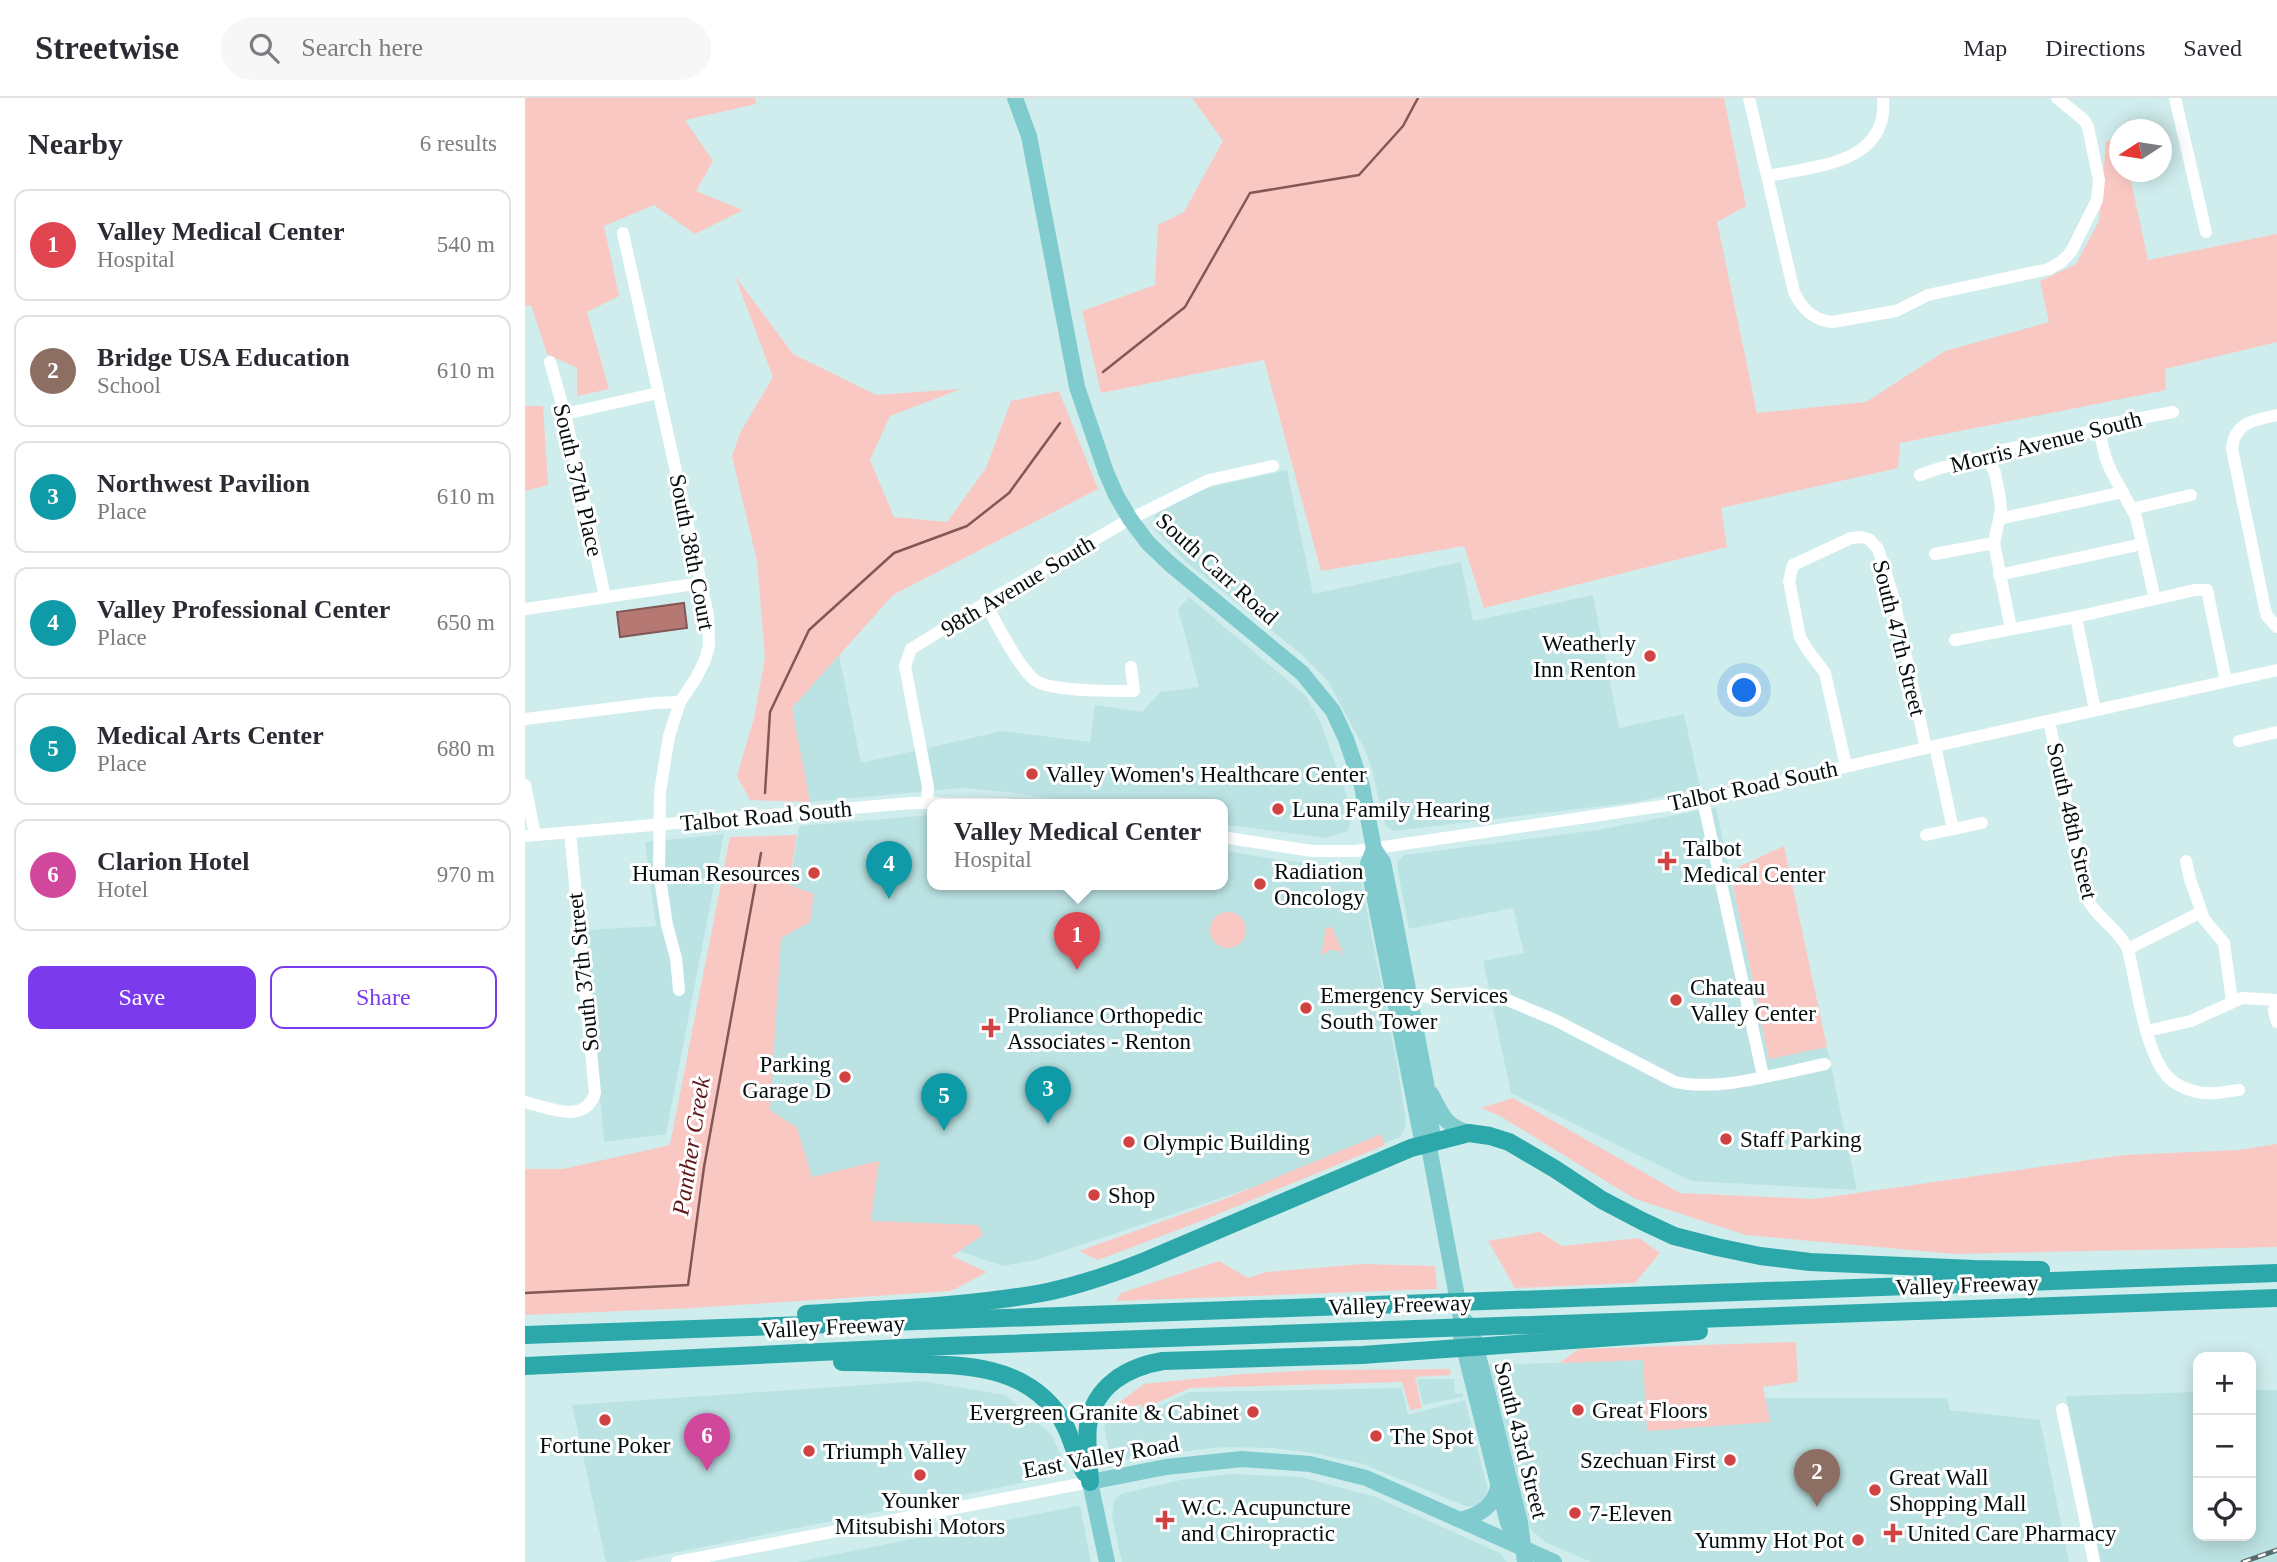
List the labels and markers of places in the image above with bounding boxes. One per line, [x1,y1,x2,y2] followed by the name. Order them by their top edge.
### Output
[1533,631,1636,682] place label: Weatherly Inn Renton
[1642,648,1658,664] marker: Weatherly Inn Renton
[1046,762,1367,787] place label: Valley Women's Healthcare Center
[1024,766,1040,782] marker: Valley Women's Healthcare Center
[1292,797,1491,822] place label: Luna Family Hearing
[1270,801,1286,817] marker: Luna Family Hearing
[1683,836,1826,887] place label: Talbot Medical Center
[866,841,912,899] pin: 4
[1657,851,1677,871] marker: Talbot Medical Center
[1274,859,1365,910] place label: Radiation Oncology
[632,861,800,886] place label: Human Resources
[806,865,822,881] marker: Human Resources
[1252,876,1268,892] marker: Radiation Oncology
[1054,912,1100,970] pin: 1
[1690,975,1816,1026] place label: Chateau Valley Center
[1320,983,1508,1034] place label: Emergency Services South Tower
[1668,992,1684,1008] marker: Chateau Valley Center
[1298,1000,1314,1016] marker: Emergency Services South Tower
[1007,1003,1203,1054] place label: Proliance Orthopedic Associates - Renton
[981,1018,1001,1038] marker: Proliance Orthopedic Associates - Renton
[742,1052,831,1103] place label: Parking Garage D
[1025,1066,1071,1124] pin: 3
[837,1069,853,1085] marker: Parking Garage D
[921,1073,967,1131] pin: 5
[1740,1127,1862,1152] place label: Staff Parking
[1143,1130,1310,1155] place label: Olympic Building
[1718,1131,1734,1147] marker: Staff Parking
[1121,1134,1137,1150] marker: Olympic Building
[1108,1183,1155,1208] place label: Shop
[1086,1187,1102,1203] marker: Shop
[1592,1398,1708,1423] place label: Great Floors
[969,1400,1240,1425] place label: Evergreen Granite & Cabinet
[1570,1402,1586,1418] marker: Great Floors
[1245,1404,1261,1420] marker: Evergreen Granite & Cabinet
[597,1412,613,1428] marker: Fortune Poker
[684,1413,730,1471] pin: 6
[1390,1424,1474,1449] place label: The Spot
[1368,1428,1384,1444] marker: The Spot
[540,1433,671,1458] place label: Fortune Poker
[823,1439,967,1464] place label: Triumph Valley
[801,1443,817,1459] marker: Triumph Valley
[1580,1448,1717,1473] place label: Szechuan First
[1794,1449,1840,1507] pin: 2
[1722,1452,1738,1468] marker: Szechuan First
[1889,1465,2026,1516] place label: Great Wall Shopping Mall
[912,1467,928,1483] marker: Younker Mitsubishi Motors
[1867,1482,1883,1498] marker: Great Wall Shopping Mall
[835,1488,1005,1539] place label: Younker Mitsubishi Motors
[1181,1495,1351,1546] place label: W.C. Acupuncture and Chiropractic
[1589,1501,1673,1526] place label: 7-Eleven
[1567,1505,1583,1521] marker: 7-Eleven
[1155,1510,1175,1530] marker: W.C. Acupuncture and Chiropractic
[1907,1521,2117,1546] place label: United Care Pharmacy
[1885,1525,1901,1541] marker: United Care Pharmacy
[1694,1528,1845,1553] place label: Yummy Hot Pot
[1850,1532,1866,1548] marker: Yummy Hot Pot

